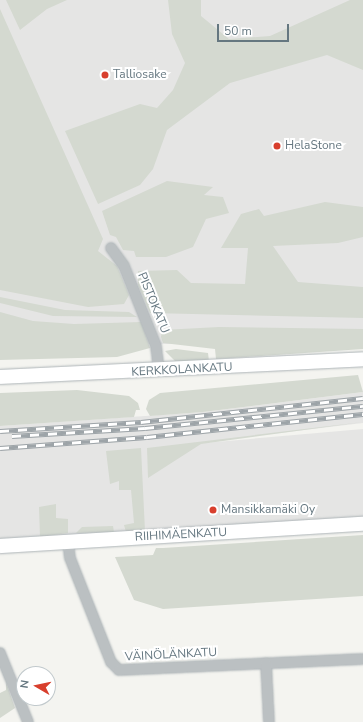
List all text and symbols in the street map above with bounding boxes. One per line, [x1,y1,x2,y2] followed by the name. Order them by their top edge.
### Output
[219,16,291,42] scale bar
[224,23,252,39] text: 50 m
[113,68,167,82] place label: Talliosake
[100,70,110,80] marker: Talliosake
[285,139,342,153] place label: HelaStone
[272,141,282,151] marker: HelaStone
[134,270,172,336] street label: PISTOKATU
[131,360,233,380] street label: KERKKOLANKATU
[221,503,315,517] place label: Mansikkamäki Oy
[208,505,218,515] marker: Mansikkamäki Oy
[135,525,227,545] street label: RIIHIMÄENKATU
[124,645,218,665] street label: VÄINÖLÄNKATU
[16,666,56,706] north arrow
[17,679,33,689] text: N

